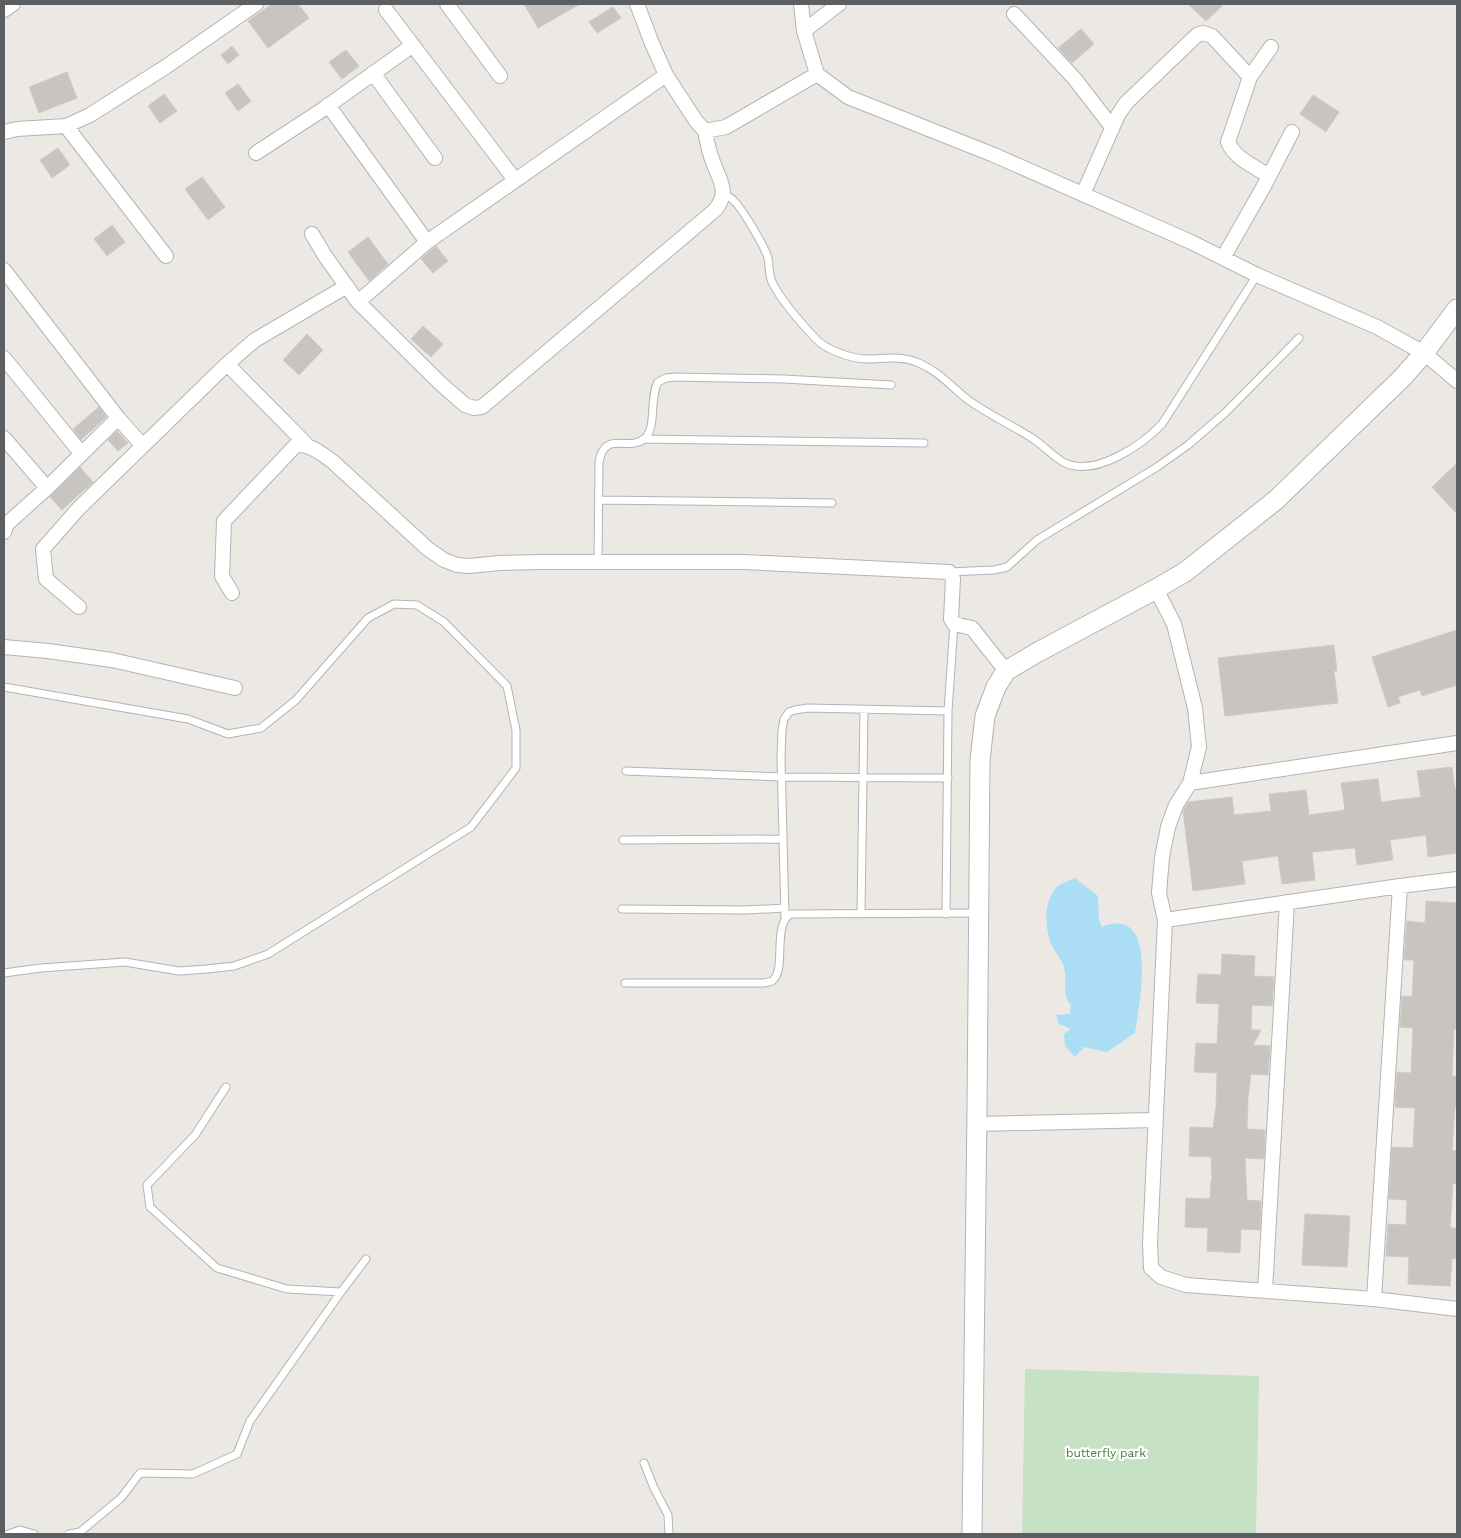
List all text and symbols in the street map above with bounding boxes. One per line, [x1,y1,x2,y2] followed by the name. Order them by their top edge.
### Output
[1066,1446,1146,1460] park label: butterfly park

